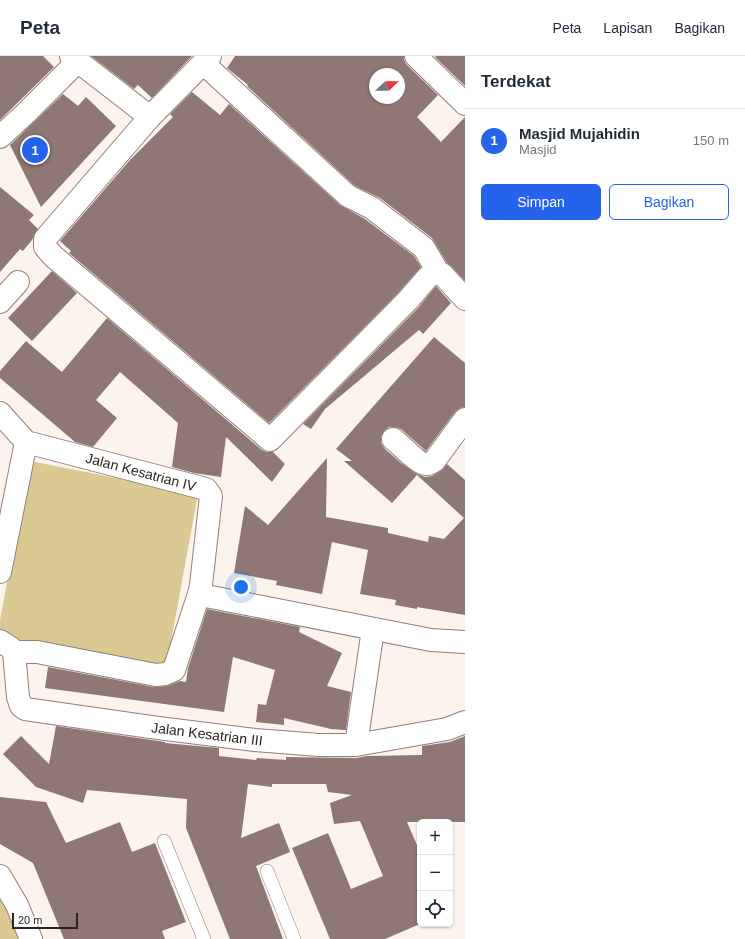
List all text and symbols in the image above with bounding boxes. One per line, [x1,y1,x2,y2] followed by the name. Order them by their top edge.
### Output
[20,17,60,38] text: Peta
[553,20,581,36] text: Peta
[603,20,652,36] text: Lapisan
[674,20,725,36] text: Bagikan
[369,68,405,104] north arrow
[481,72,551,91] text: Terdekat
[519,125,640,142] text: Masjid Mujahidin
[490,133,498,148] text: 1
[693,133,729,148] text: 150 m
[22,135,48,165] pin: 1
[519,142,557,157] text: Masjid
[481,184,601,220] button: Simpan
[609,184,729,220] button: Bagikan
[84,450,199,495] street label: Jalan Kesatrian IV
[231,577,251,597] your location
[150,719,264,749] street label: Jalan Kesatrian III
[417,819,453,927] map controls
[417,819,453,855] button: +
[417,855,453,891] button: −
[417,891,453,927] button: locate
[12,911,78,930] scale bar
[18,914,42,926] text: 20 m

